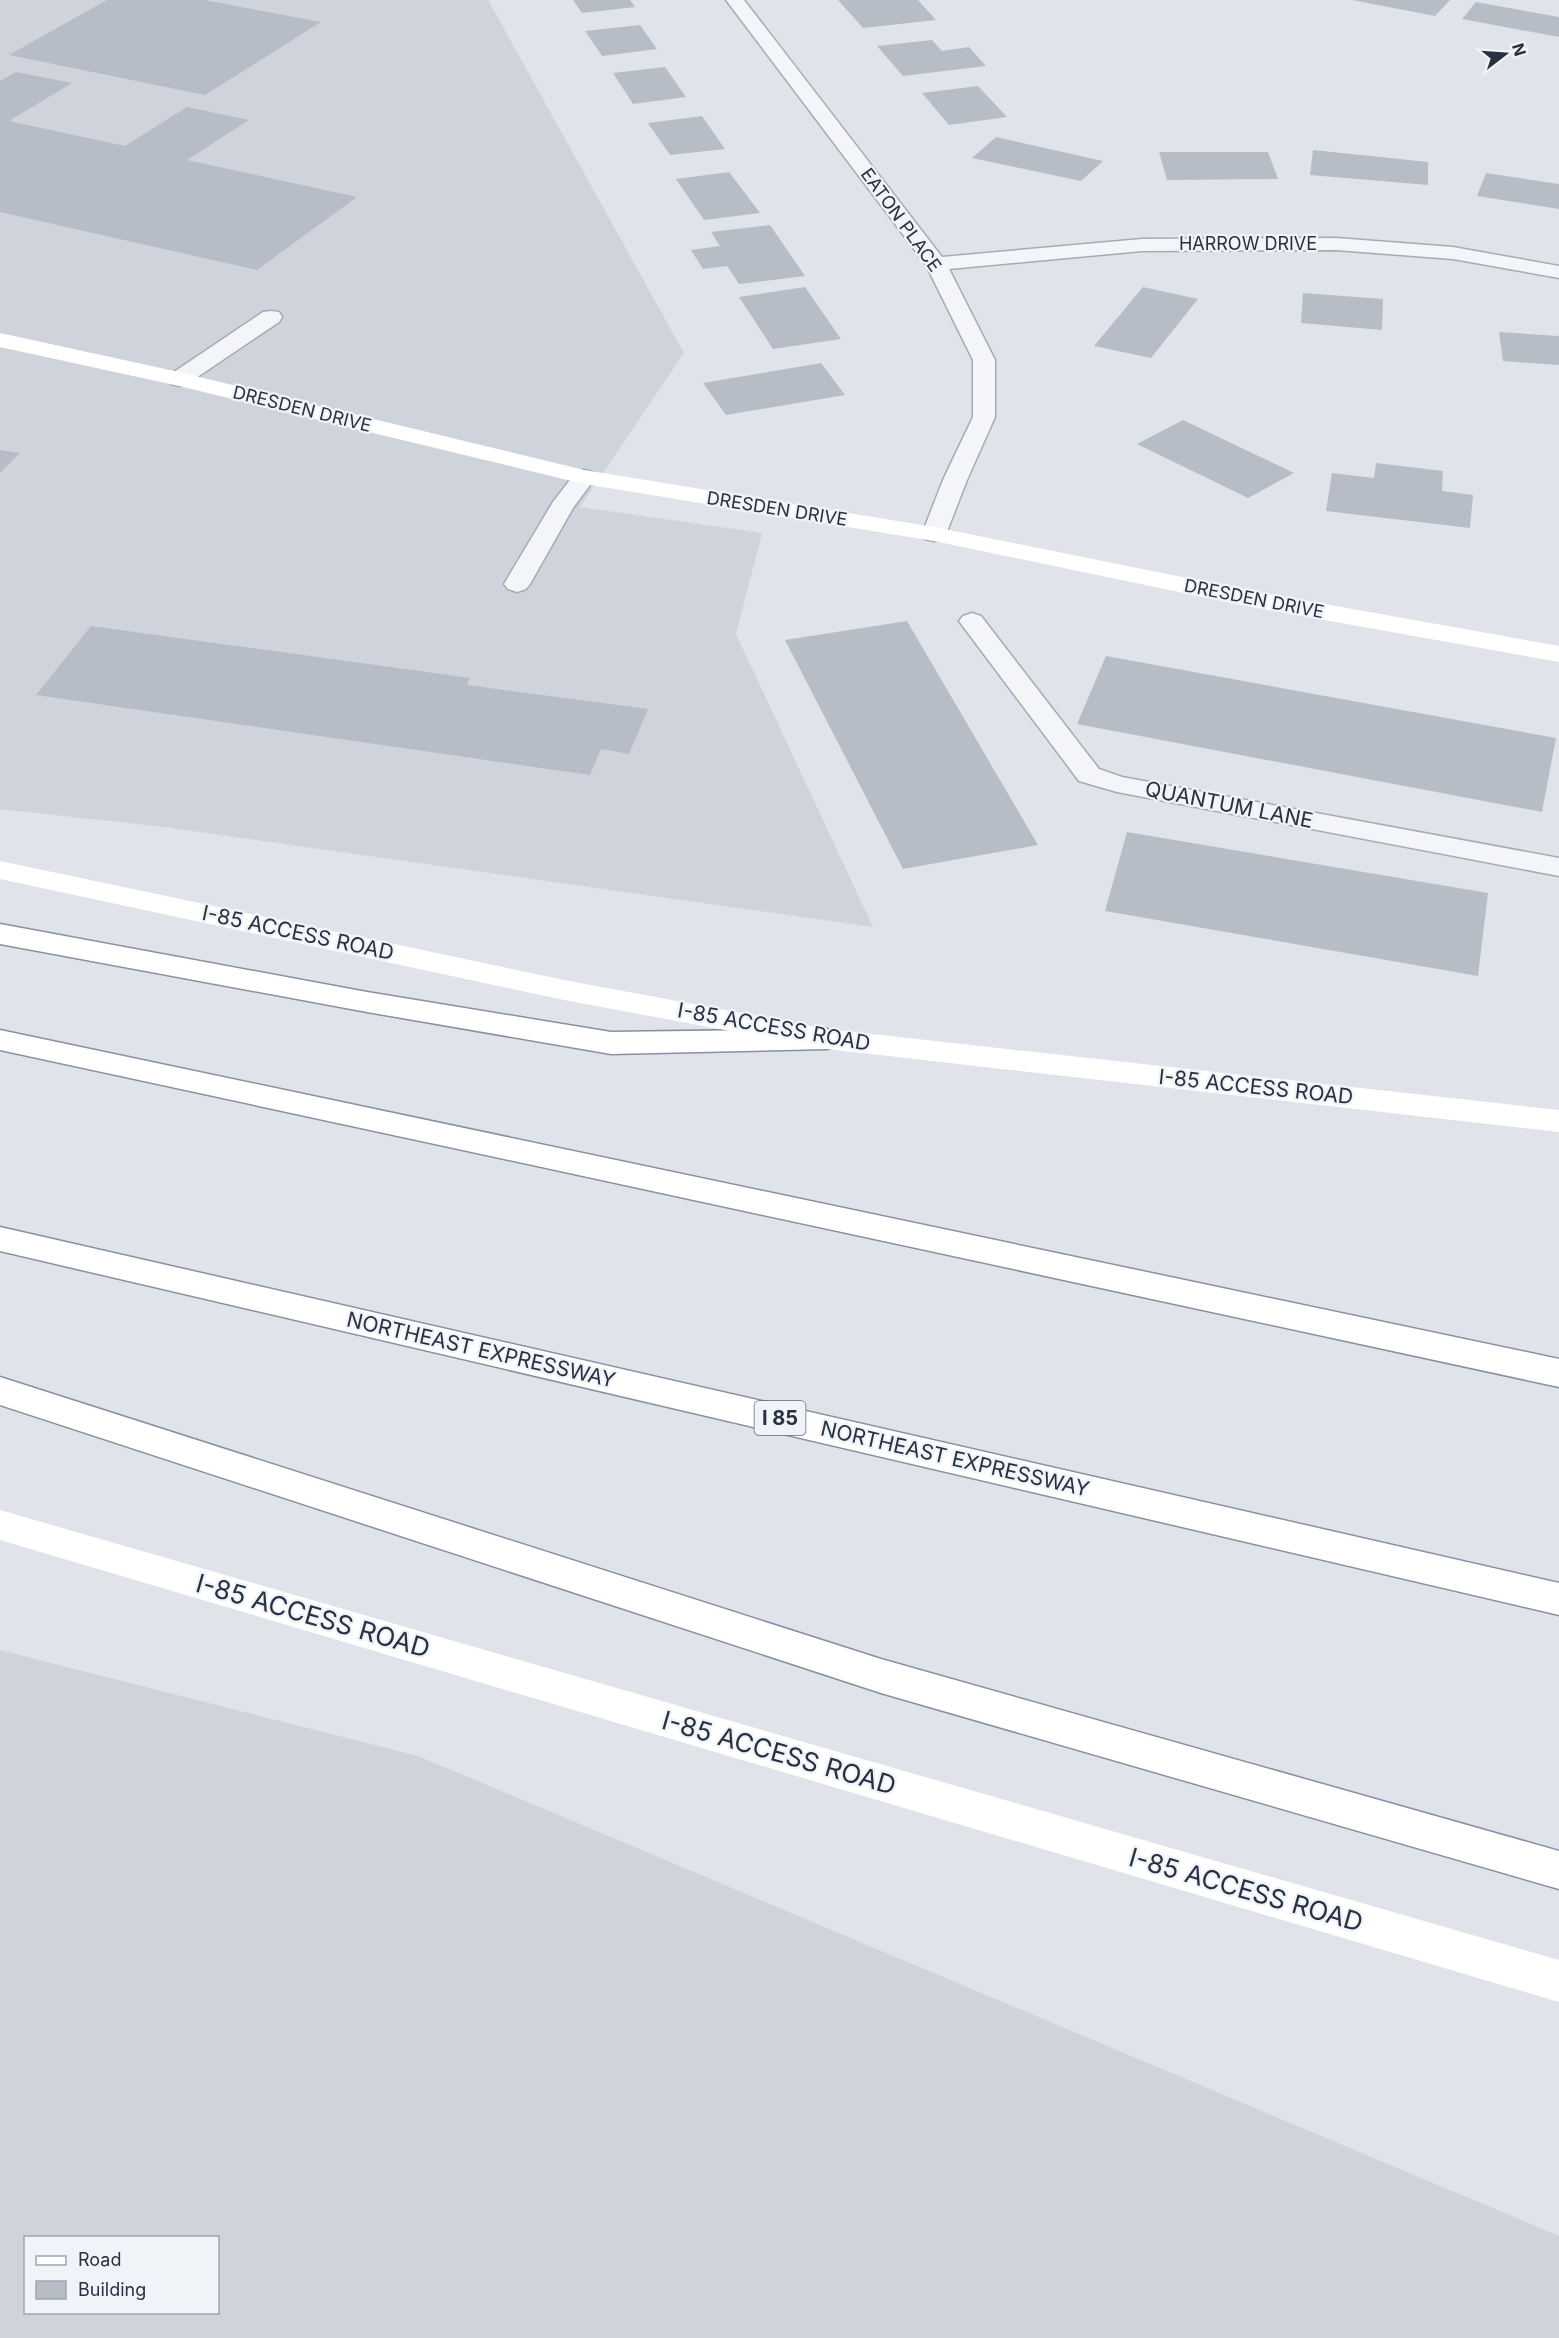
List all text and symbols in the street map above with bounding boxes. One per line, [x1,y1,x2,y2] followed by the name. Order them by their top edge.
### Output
[1475,24,1535,84] north arrow
[1508,41,1531,58] text: N
[857,164,946,275] street label: EATON PLACE
[1179,233,1317,254] street label: HARROW DRIVE
[231,381,374,436] street label: DRESDEN DRIVE
[705,487,849,530] street label: DRESDEN DRIVE
[1182,575,1326,622] street label: DRESDEN DRIVE
[1143,776,1315,833] street label: QUANTUM LANE
[200,900,396,965] street label: I-85 ACCESS ROAD
[676,997,872,1056] street label: I-85 ACCESS ROAD
[1158,1064,1355,1109] street label: I-85 ACCESS ROAD
[344,1306,618,1393] street label: NORTHEAST EXPRESSWAY
[754,1401,806,1435] road number: I 85
[818,1415,1092,1502] street label: NORTHEAST EXPRESSWAY
[193,1567,434,1664] street label: I-85 ACCESS ROAD
[659,1704,900,1801] street label: I-85 ACCESS ROAD
[1126,1841,1367,1938] street label: I-85 ACCESS ROAD
[24,2236,219,2314] legend
[78,2249,121,2270] text: Road
[78,2279,146,2300] text: Building

